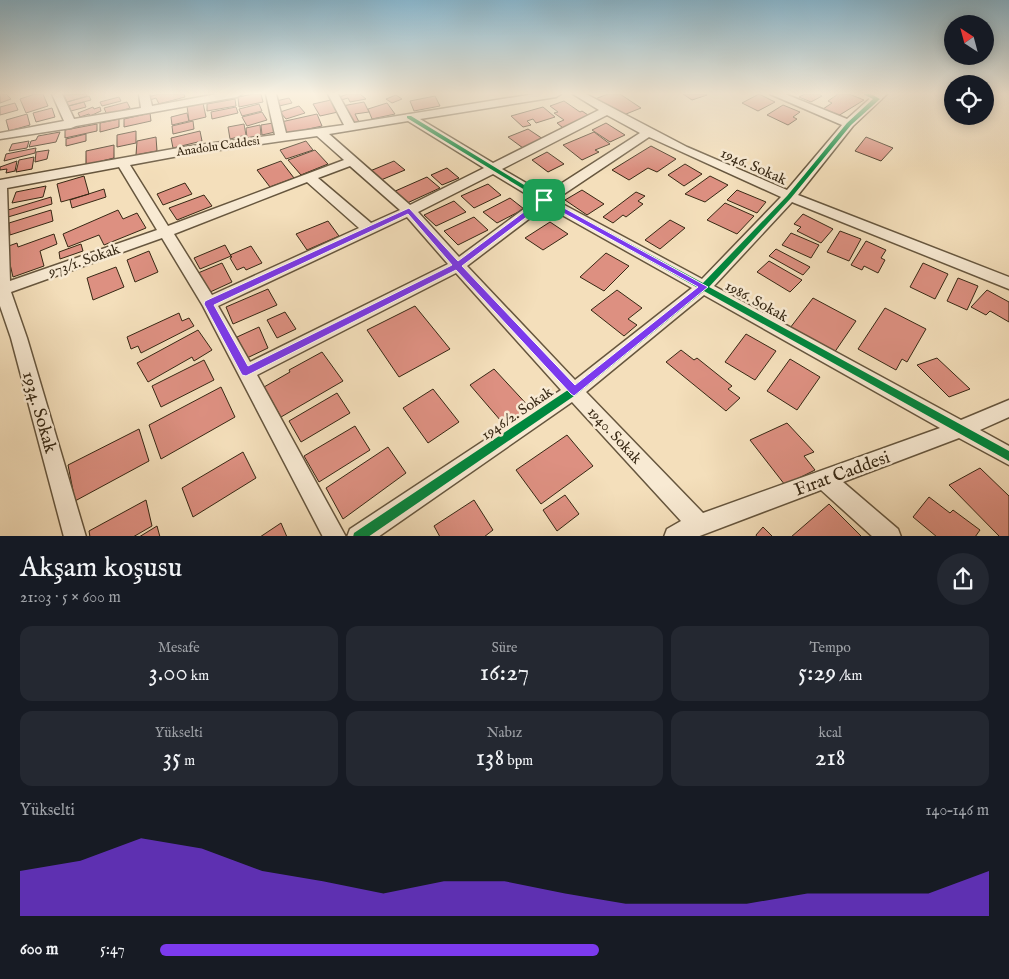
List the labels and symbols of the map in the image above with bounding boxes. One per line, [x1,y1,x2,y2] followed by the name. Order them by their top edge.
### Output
[944,15,994,65] north arrow
[174,133,261,160] street label: Anadolu Caddesi
[718,143,791,190] street label: 1946. Sokak
[523,179,565,221] pin
[45,239,123,282] street label: 973/1. Sokak
[722,276,792,327] street label: 1986. Sokak
[16,369,61,456] street label: 1934. Sokak
[478,382,558,444] street label: 1946/2. Sokak
[583,403,647,469] street label: 1940. Sokak
[792,446,894,502] street label: Fırat Caddesi

